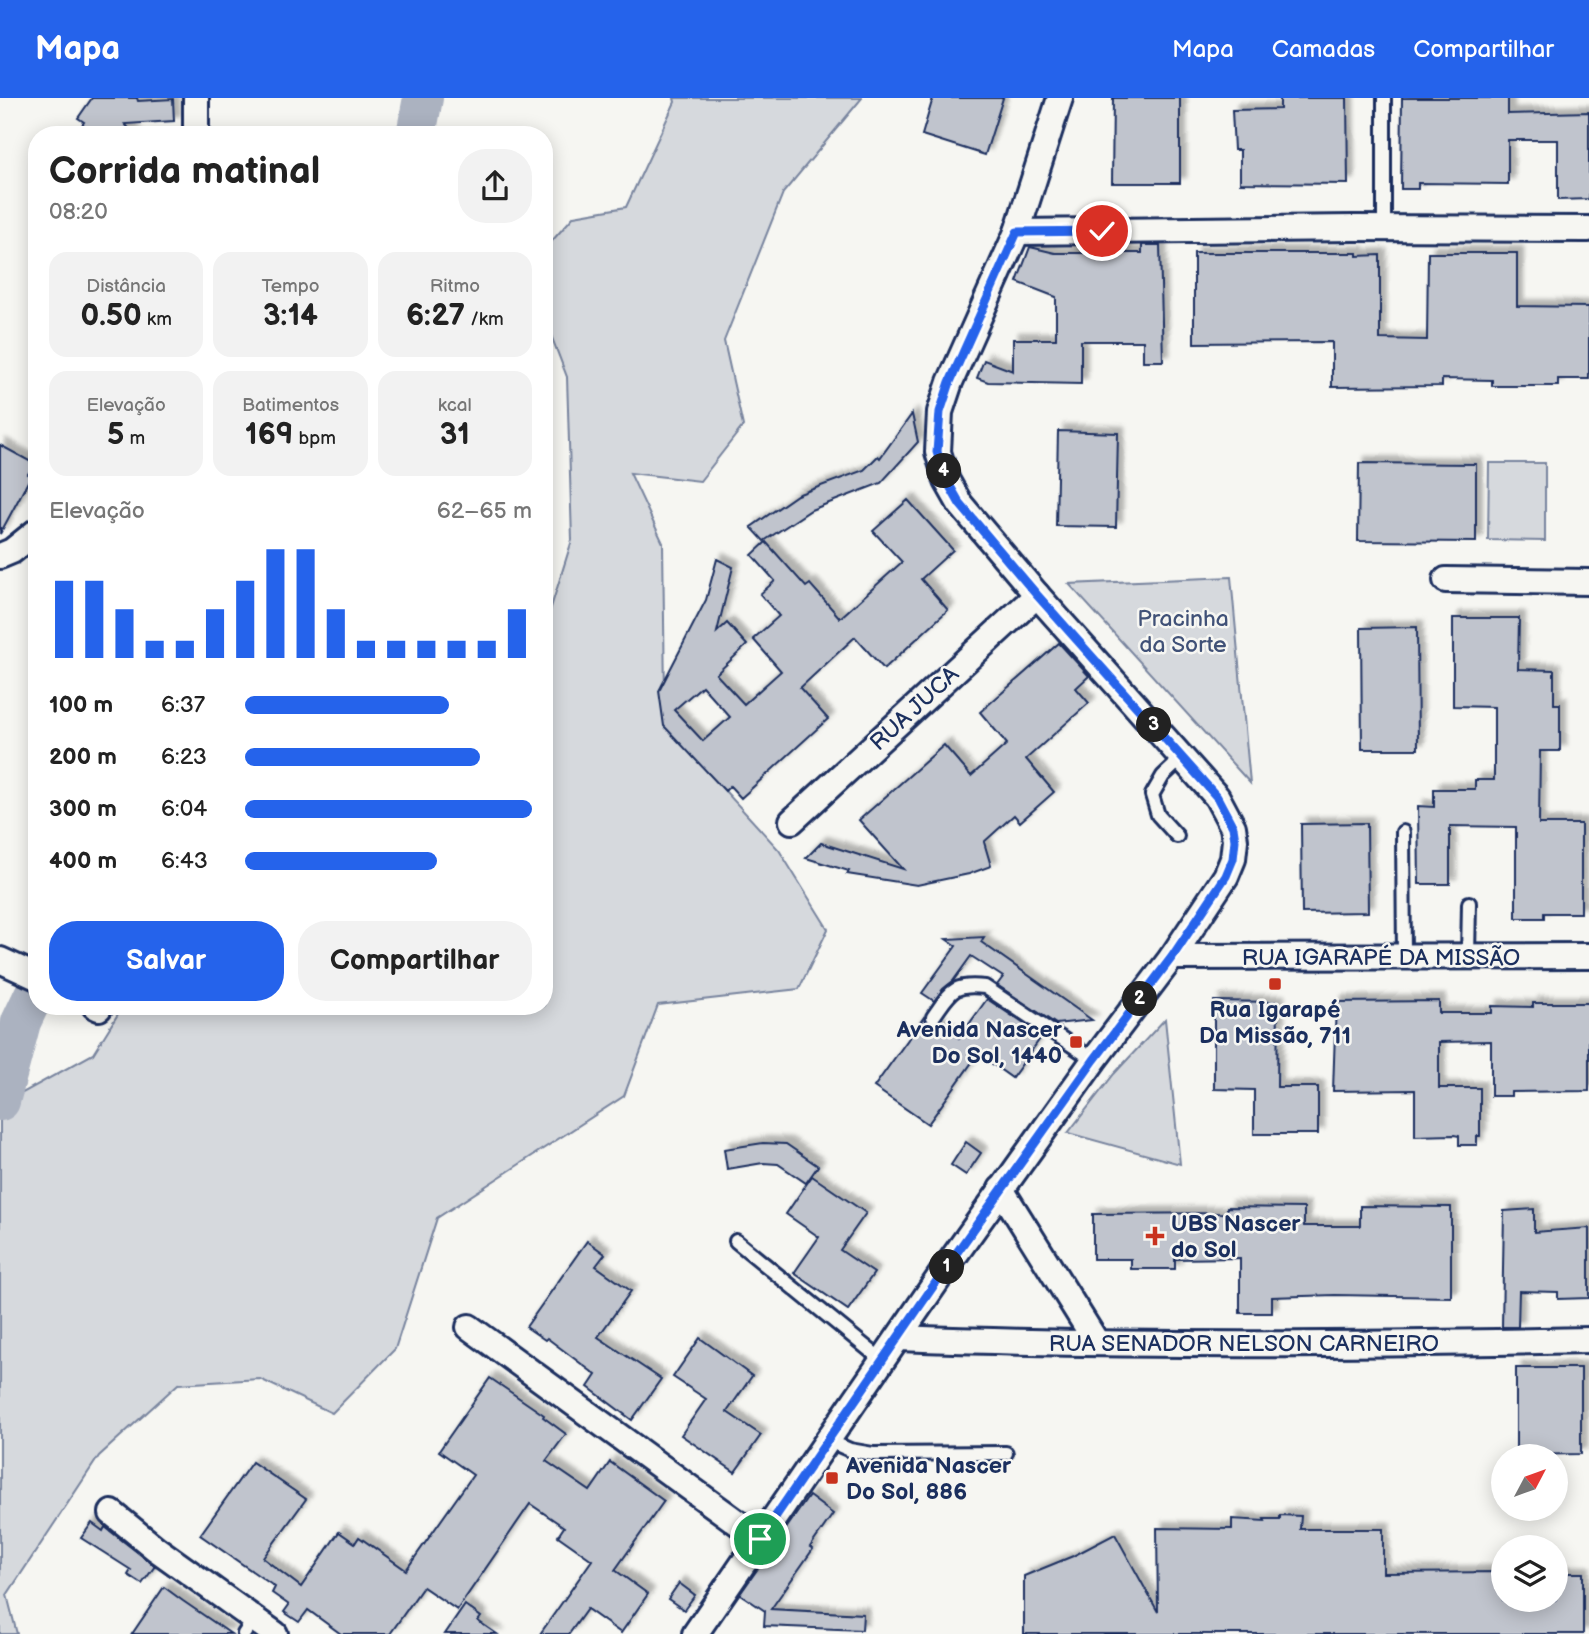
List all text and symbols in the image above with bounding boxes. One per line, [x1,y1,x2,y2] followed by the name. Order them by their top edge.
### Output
[35,29,120,69] text: Mapa
[1172,35,1234,64] text: Mapa
[1272,35,1375,64] text: Camadas
[1413,35,1554,64] text: Compartilhar
[49,149,320,194] text: Corrida matinal
[458,149,532,223] button: share
[49,198,108,226] text: 08:20
[1072,201,1132,261] pin
[1083,212,1121,250] icon: check
[86,275,166,298] text: Distância
[261,275,320,298] text: Tempo
[430,275,480,298] text: Ritmo
[80,298,142,334] text: 0.50
[263,298,318,334] text: 3:14
[406,298,465,334] text: 6:27
[142,308,172,331] text: km
[465,308,504,331] text: /km
[87,394,166,417] text: Elevação
[242,394,339,417] text: Batimentos
[438,394,472,417] text: kcal
[107,417,124,453] text: 5
[245,417,293,453] text: 169
[440,417,470,453] text: 31
[124,427,145,450] text: m
[293,427,336,450] text: bpm
[926,454,962,488] pin: 4
[938,459,949,482] text: 4
[49,497,145,525] text: Elevação
[437,497,532,525] text: 62–65 m
[1137,605,1229,659] park label: Pracinha da Sorte
[864,660,966,757] street label: RUA JUCA
[49,691,113,719] text: 100 m
[161,691,205,719] text: 6:37
[1136,708,1172,742] pin: 3
[1148,713,1159,736] text: 3
[49,743,117,771] text: 200 m
[161,743,207,771] text: 6:23
[49,795,117,823] text: 300 m
[161,795,207,823] text: 6:04
[49,847,117,875] text: 400 m
[161,847,208,875] text: 6:43
[49,921,284,1001] button: Salvar
[298,921,532,1001] button: Compartilhar
[1242,944,1520,972] street label: RUA IGARAPÉ DA MISSÃO
[1267,976,1283,992] marker: Rua Igarapé Da Missão, 711
[1122,982,1158,1016] pin: 2
[1134,987,1145,1010] text: 2
[1199,996,1351,1050] place label: Rua Igarapé Da Missão, 711
[896,1016,1063,1070] place label: Avenida Nascer Do Sol, 1440
[1068,1034,1084,1050] marker: Avenida Nascer Do Sol, 1440
[1171,1210,1301,1264] place label: UBS Nascer do Sol
[1145,1226,1165,1246] marker: UBS Nascer do Sol
[930,1250,964,1284] pin: 1
[943,1255,951,1278] text: 1
[1049,1330,1439,1358] street label: RUA SENADOR NELSON CARNEIRO
[1491,1444,1568,1521] north arrow
[1491,1444,1568,1612] map controls
[845,1452,1012,1506] place label: Avenida Nascer Do Sol, 886
[824,1470,840,1486] marker: Avenida Nascer Do Sol, 886
[730,1509,790,1569] pin
[741,1520,779,1558] icon: arrive
[1491,1535,1568,1612] button: layers

